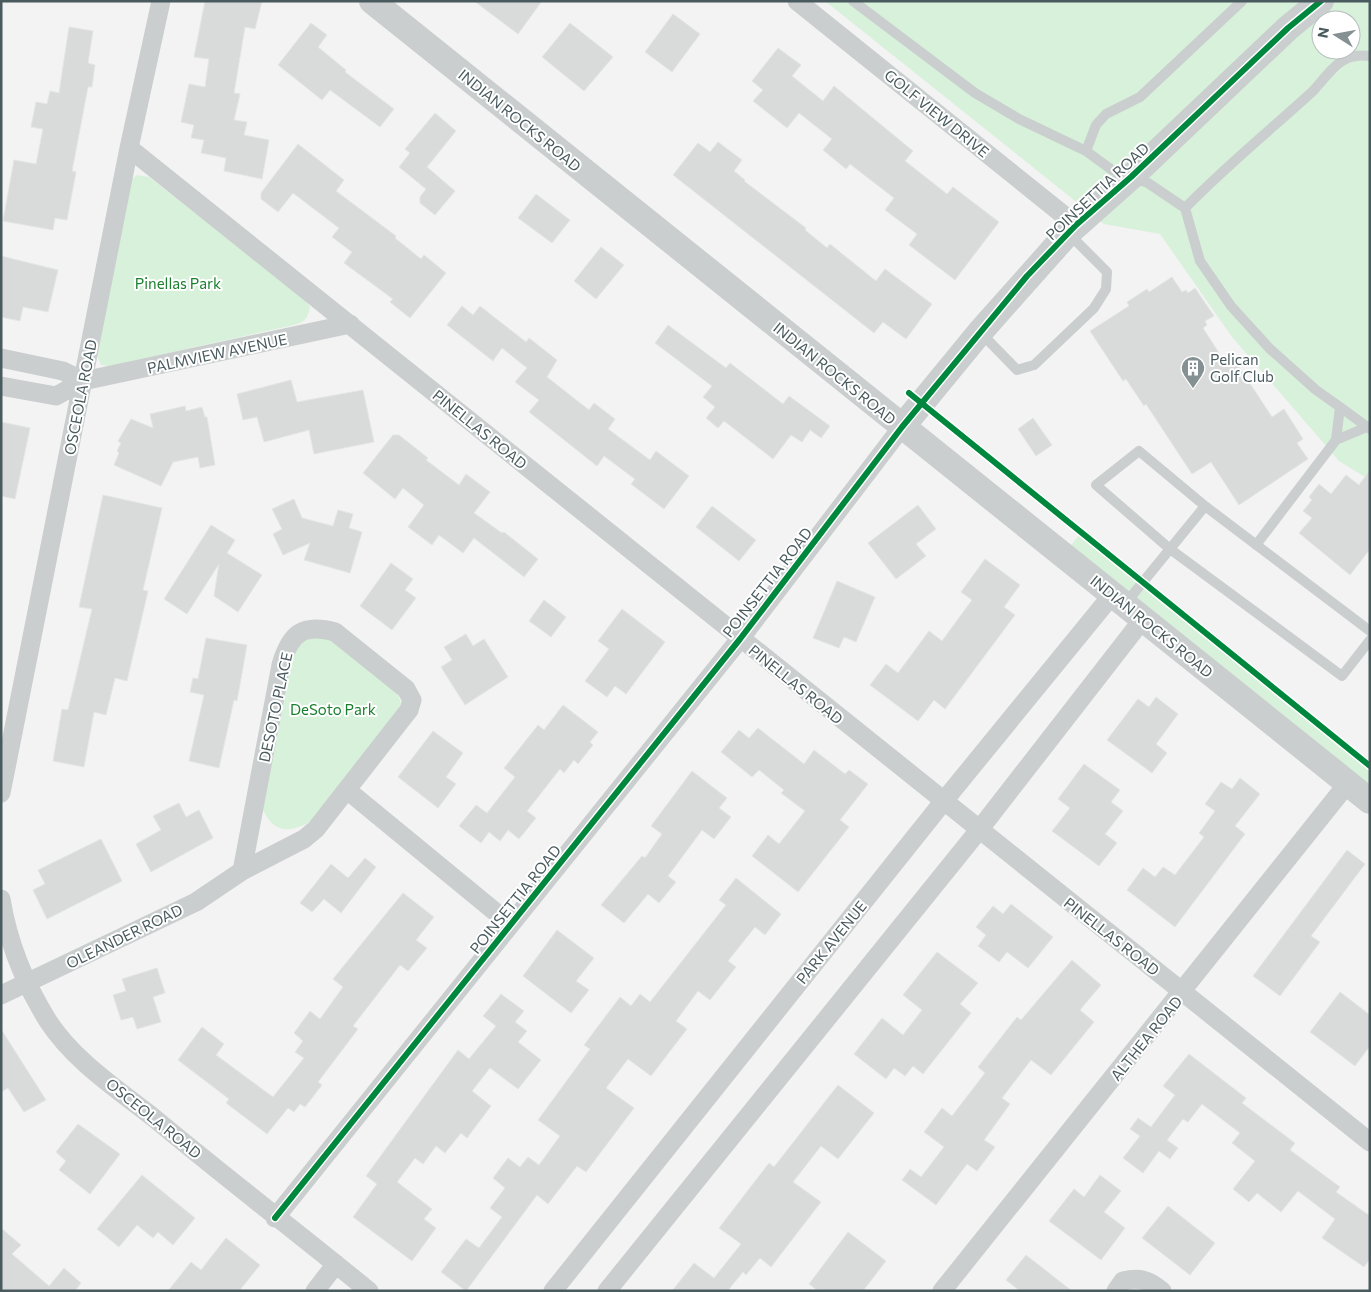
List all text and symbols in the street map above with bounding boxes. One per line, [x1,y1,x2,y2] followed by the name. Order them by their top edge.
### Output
[1311,10,1361,60] north arrow
[1313,26,1332,39] text: N
[455,65,585,175] street label: INDIAN ROCKS ROAD
[881,65,993,161] street label: GOLF VIEW DRIVE
[1042,139,1152,243] street label: POINSETTIA ROAD
[135,274,221,292] park label: Pinellas Park
[770,318,900,428] street label: INDIAN ROCKS ROAD
[145,329,289,377] street label: PALMVIEW AVENUE
[60,338,100,456] street label: OSCEOLA ROAD
[1210,350,1274,385] place label: Pelican Golf Club
[1180,355,1206,389] building icon: Pelican Golf Club
[429,385,531,473] street label: PINELLAS ROAD
[718,523,816,641] street label: POINSETTIA ROAD
[1087,571,1217,681] street label: INDIAN ROCKS ROAD
[745,640,847,728] street label: PINELLAS ROAD
[255,650,295,764] street label: DESOTO PLACE
[290,700,376,718] park label: DeSoto Park
[466,841,564,957] street label: POINSETTIA ROAD
[1061,893,1163,979] street label: PINELLAS ROAD
[792,897,870,987] street label: PARK AVENUE
[63,900,185,972] street label: OLEANDER ROAD
[1106,992,1186,1084] street label: ALTHEA ROAD
[103,1074,205,1162] street label: OSCEOLA ROAD

